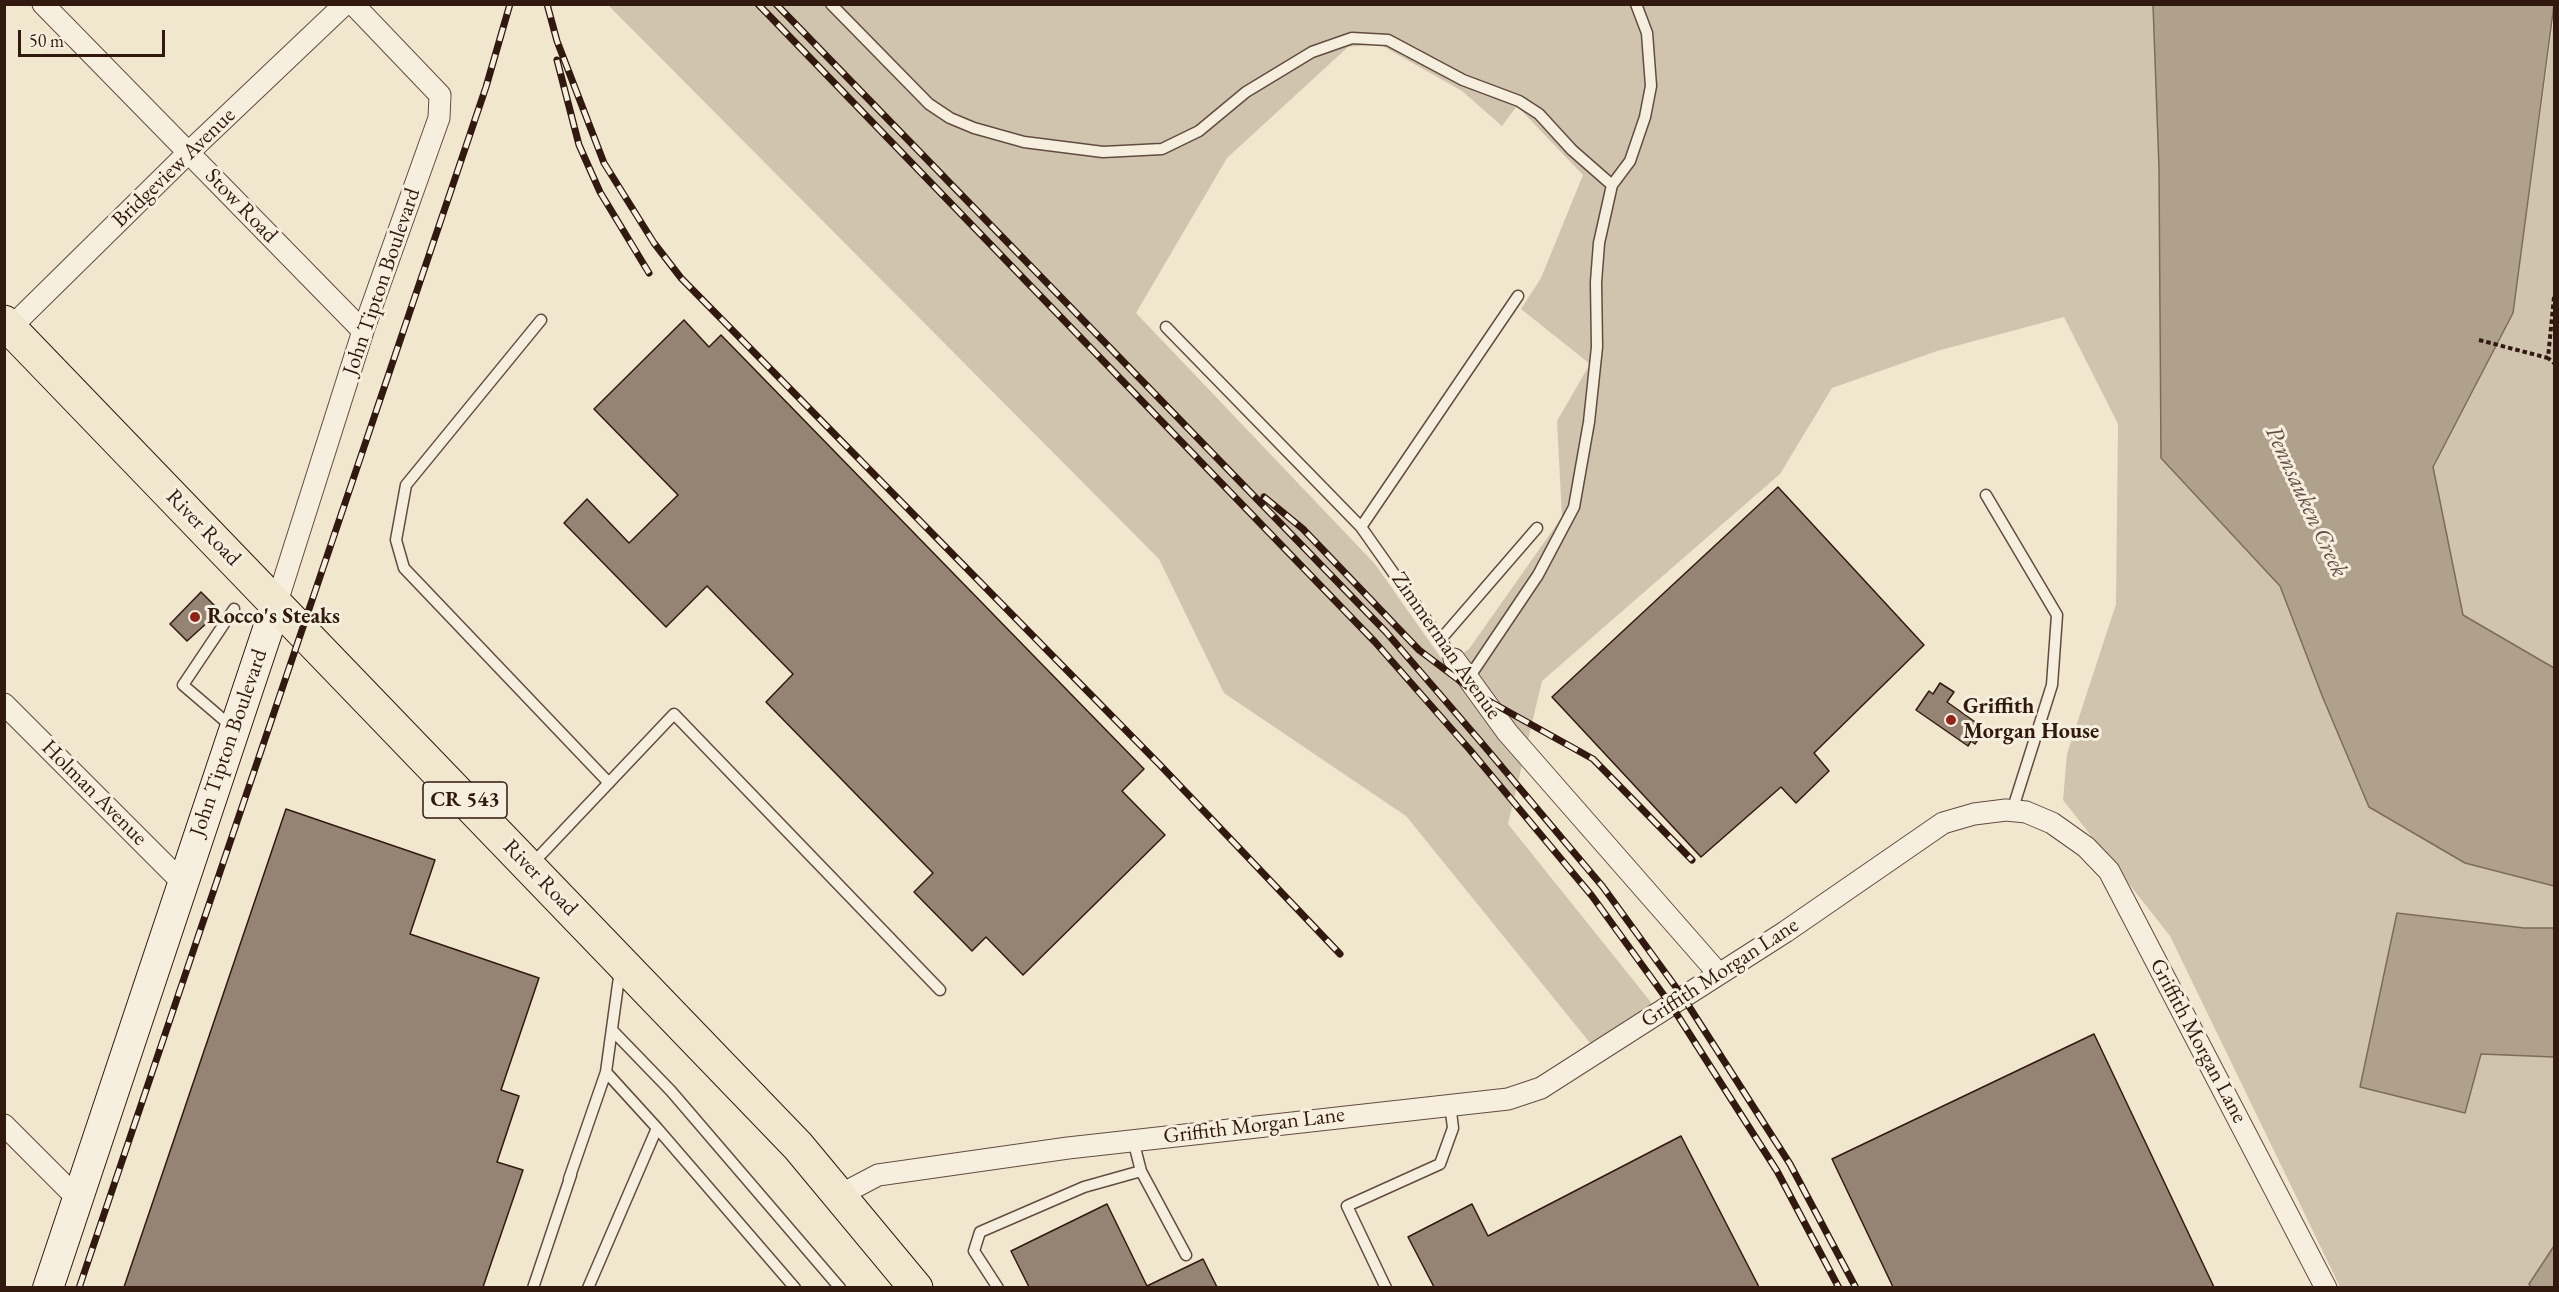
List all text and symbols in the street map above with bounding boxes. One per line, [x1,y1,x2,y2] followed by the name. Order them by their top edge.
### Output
[21,18,168,56] scale bar
[29,29,64,52] text: 50 m
[107,103,241,233] street label: Bridgeview Avenue
[199,163,283,249] street label: Stow Road
[338,185,426,379] street label: John Tipton Boulevard
[2258,422,2354,582] water label: Pennsauken Creek
[160,484,246,572] street label: River Road
[1385,567,1507,725] street label: Zimmerman Avenue
[207,604,340,630] place label: Rocco's Steaks
[188,610,202,624] marker: Rocco's Steaks
[185,646,273,840] street label: John Tipton Boulevard
[1963,694,2099,746] place label: Griffith Morgan House
[1944,713,1958,727] marker: Griffith Morgan House
[36,735,152,851] street label: Holman Avenue
[423,782,507,818] road number: CR 543
[497,834,583,922] street label: River Road
[1636,912,1804,1034] street label: Griffith Morgan Lane
[2144,954,2252,1128] street label: Griffith Morgan Lane
[1162,1102,1346,1150] street label: Griffith Morgan Lane

